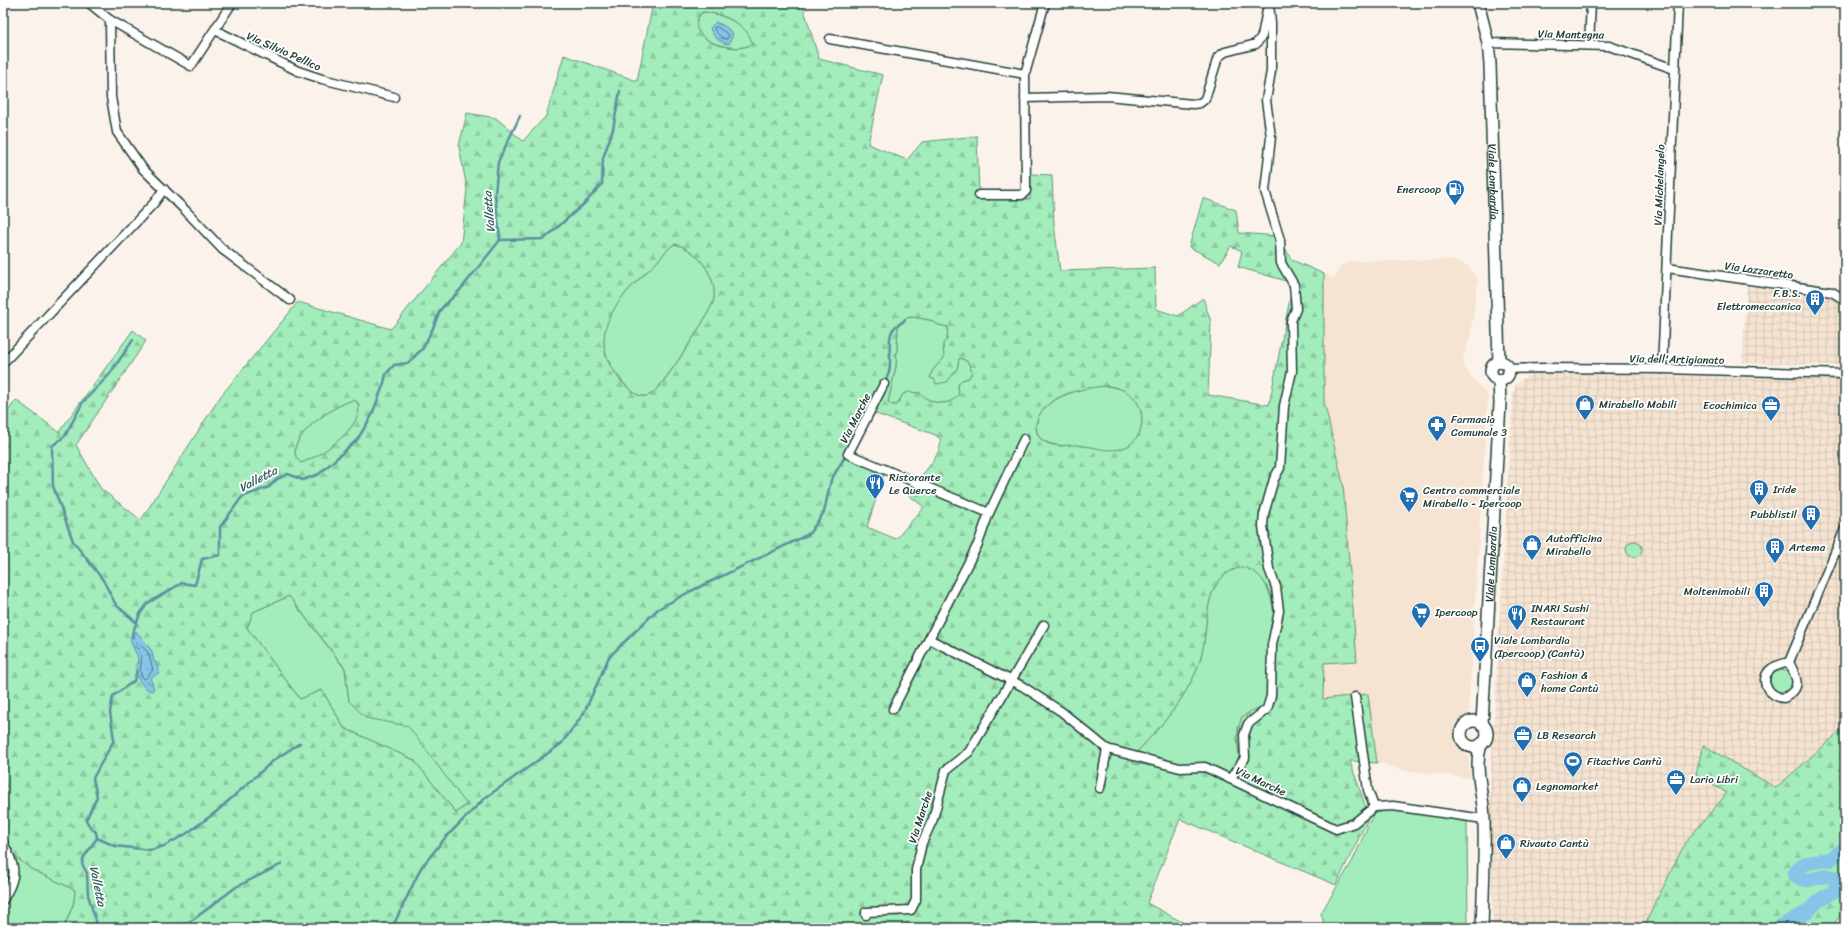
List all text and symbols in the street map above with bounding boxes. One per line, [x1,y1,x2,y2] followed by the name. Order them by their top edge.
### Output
[1538,24,1605,45] street label: Via Mantegna
[243,27,325,77] street label: Via Silvio Pellico
[1482,143,1504,220] street label: Viale Lombardia
[1649,144,1670,226] street label: Via Michelangelo
[1444,178,1466,206] fuel station icon: Enercoop
[1396,180,1441,199] place label: Enercoop
[476,190,502,234] water label: Valletta
[1723,256,1795,285] street label: Via Lazzaretto
[1717,284,1801,316] place label: F.B.S. Elettromeccanica
[1804,288,1826,316] building icon: F.B.S. Elettromeccanica
[1629,349,1725,370] street label: Via dell'Artigianato
[835,389,876,447] street label: Via Marche
[1574,393,1596,421] shop icon: Mirabello Mobili
[1760,394,1782,422] office icon: Ecochimica
[1599,395,1678,414] place label: Mirabello Mobili
[1703,396,1757,415] place label: Ecochimica
[1451,410,1507,442] place label: Farmacia Comunale 3
[1426,414,1448,442] pharmacy icon: Farmacia Comunale 3
[235,459,282,498] water label: Valletta
[889,468,941,500] place label: Ristorante Le Querce
[864,472,886,500] restaurant icon: Ristorante Le Querce
[1748,478,1770,506] building icon: Iride
[1772,480,1797,499] place label: Iride
[1423,481,1522,513] place label: Centro commerciale Mirabello - Ipercoop
[1398,485,1420,513] supermarket icon: Centro commerciale Mirabello - Ipercoop
[1800,503,1822,531] building icon: Pubblistil
[1750,505,1798,524] place label: Pubblistil
[1480,525,1503,603] street label: Viale Lombardia
[1545,529,1603,561] place label: Autofficina Mirabello
[1521,533,1543,561] shop icon: Autofficina Mirabello
[1764,536,1786,564] building icon: Artema
[1788,538,1826,557] place label: Artema
[1753,580,1775,608] building icon: Moltenimobili
[1684,582,1751,601] place label: Moltenimobili
[1530,599,1590,631] place label: INARI Sushi Restaurant
[1410,601,1432,629] supermarket icon: Ipercoop
[1434,603,1478,622] place label: Ipercoop
[1506,603,1528,631] restaurant icon: INARI Sushi Restaurant
[1494,631,1585,663] place label: Viale Lombardia (Ipercoop) (Cantù)
[1469,635,1491,663] bus stop icon: Viale Lombardia (Ipercoop) (Cantù)
[1540,666,1598,698] place label: Fashion & home Cantù
[1516,670,1538,698] shop icon: Fashion & home Cantù
[1512,724,1534,752] office icon: LB Research
[1537,726,1596,745] place label: LB Research
[1562,750,1584,778] sports icon: Fitactive Cantù
[1587,752,1662,771] place label: Fitactive Cantù
[1232,761,1290,802] street label: Via Marche
[1665,768,1687,796] office icon: Lario Libri
[1690,770,1739,789] place label: Lario Libri
[1511,775,1533,803] shop icon: Legnomarket
[1536,777,1599,796] place label: Legnomarket
[903,788,938,846] street label: Via Marche
[1495,832,1517,860] shop icon: Rivauto Cantù
[1520,834,1589,853] place label: Rivauto Cantù
[83,864,113,909] water label: Valletta

